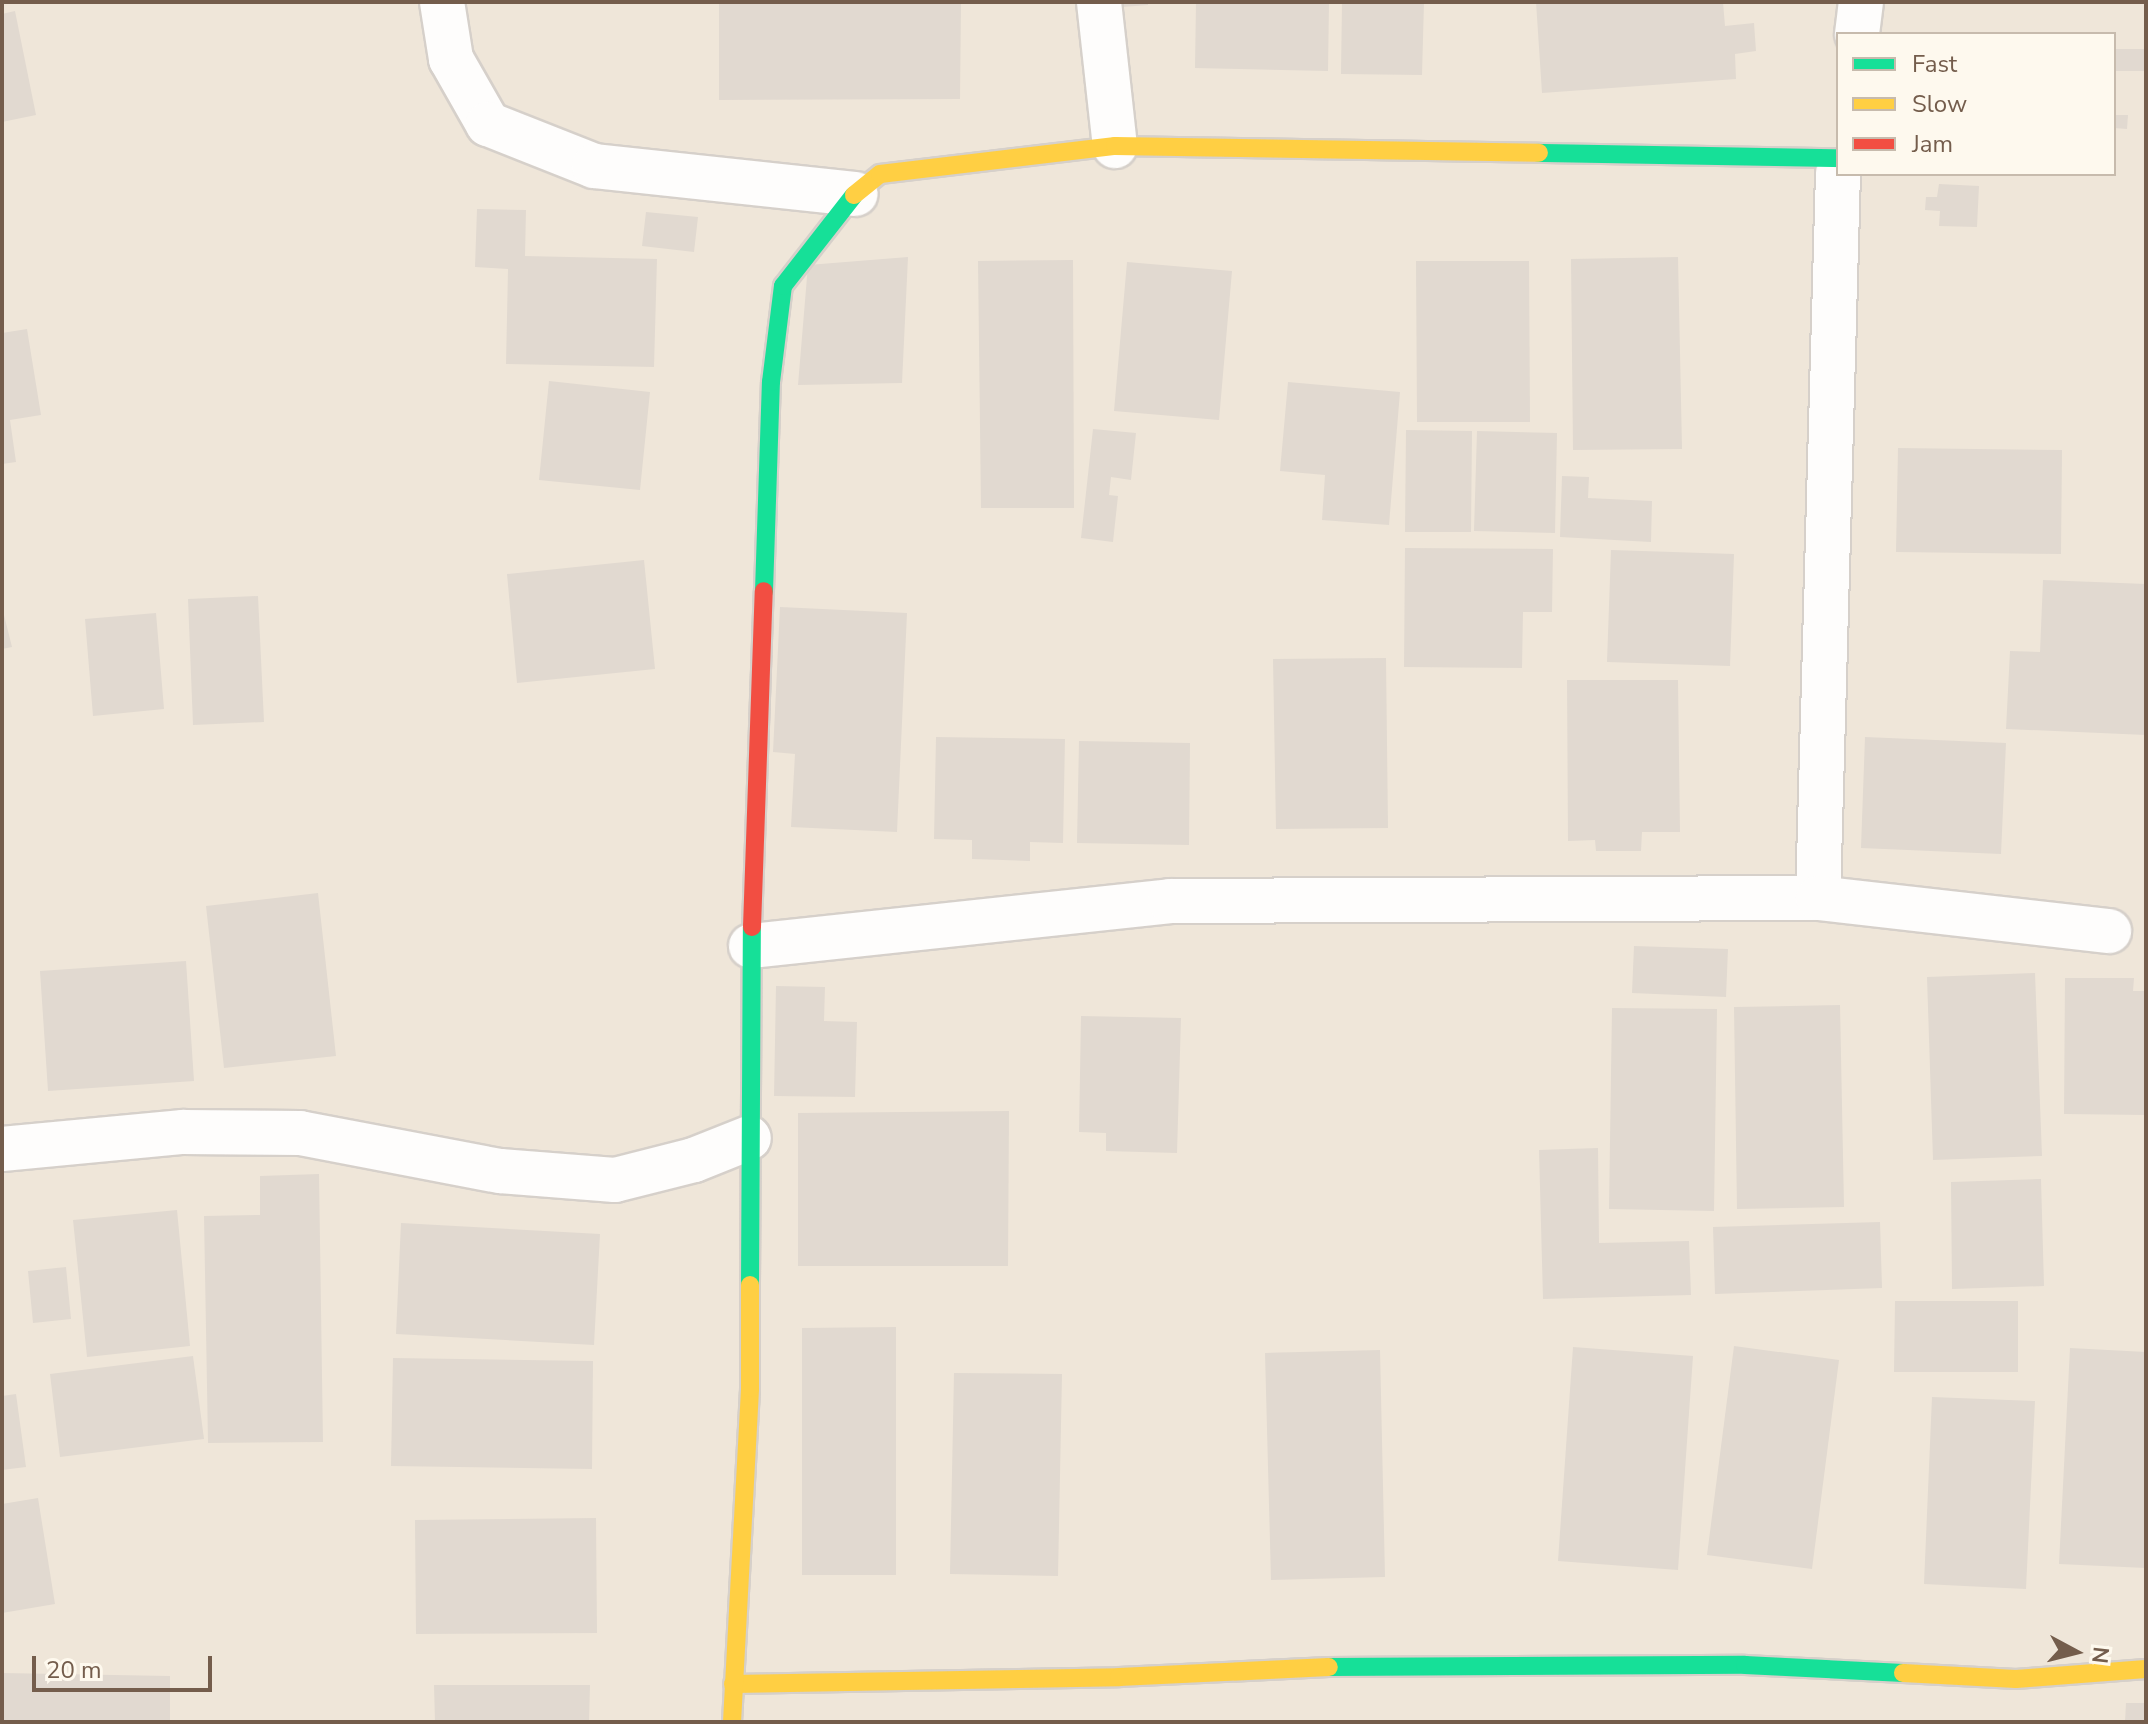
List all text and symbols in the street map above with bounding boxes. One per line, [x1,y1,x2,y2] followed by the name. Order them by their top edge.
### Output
[1836,32,2116,176] legend
[1912,48,1957,80] text: Fast
[1912,88,1967,120] text: Slow
[1912,128,1953,160] text: Jam
[2036,1612,2116,1692] north arrow
[36,1640,216,1690] scale bar
[2084,1645,2116,1665] text: N
[46,1654,102,1686] text: 20 m

